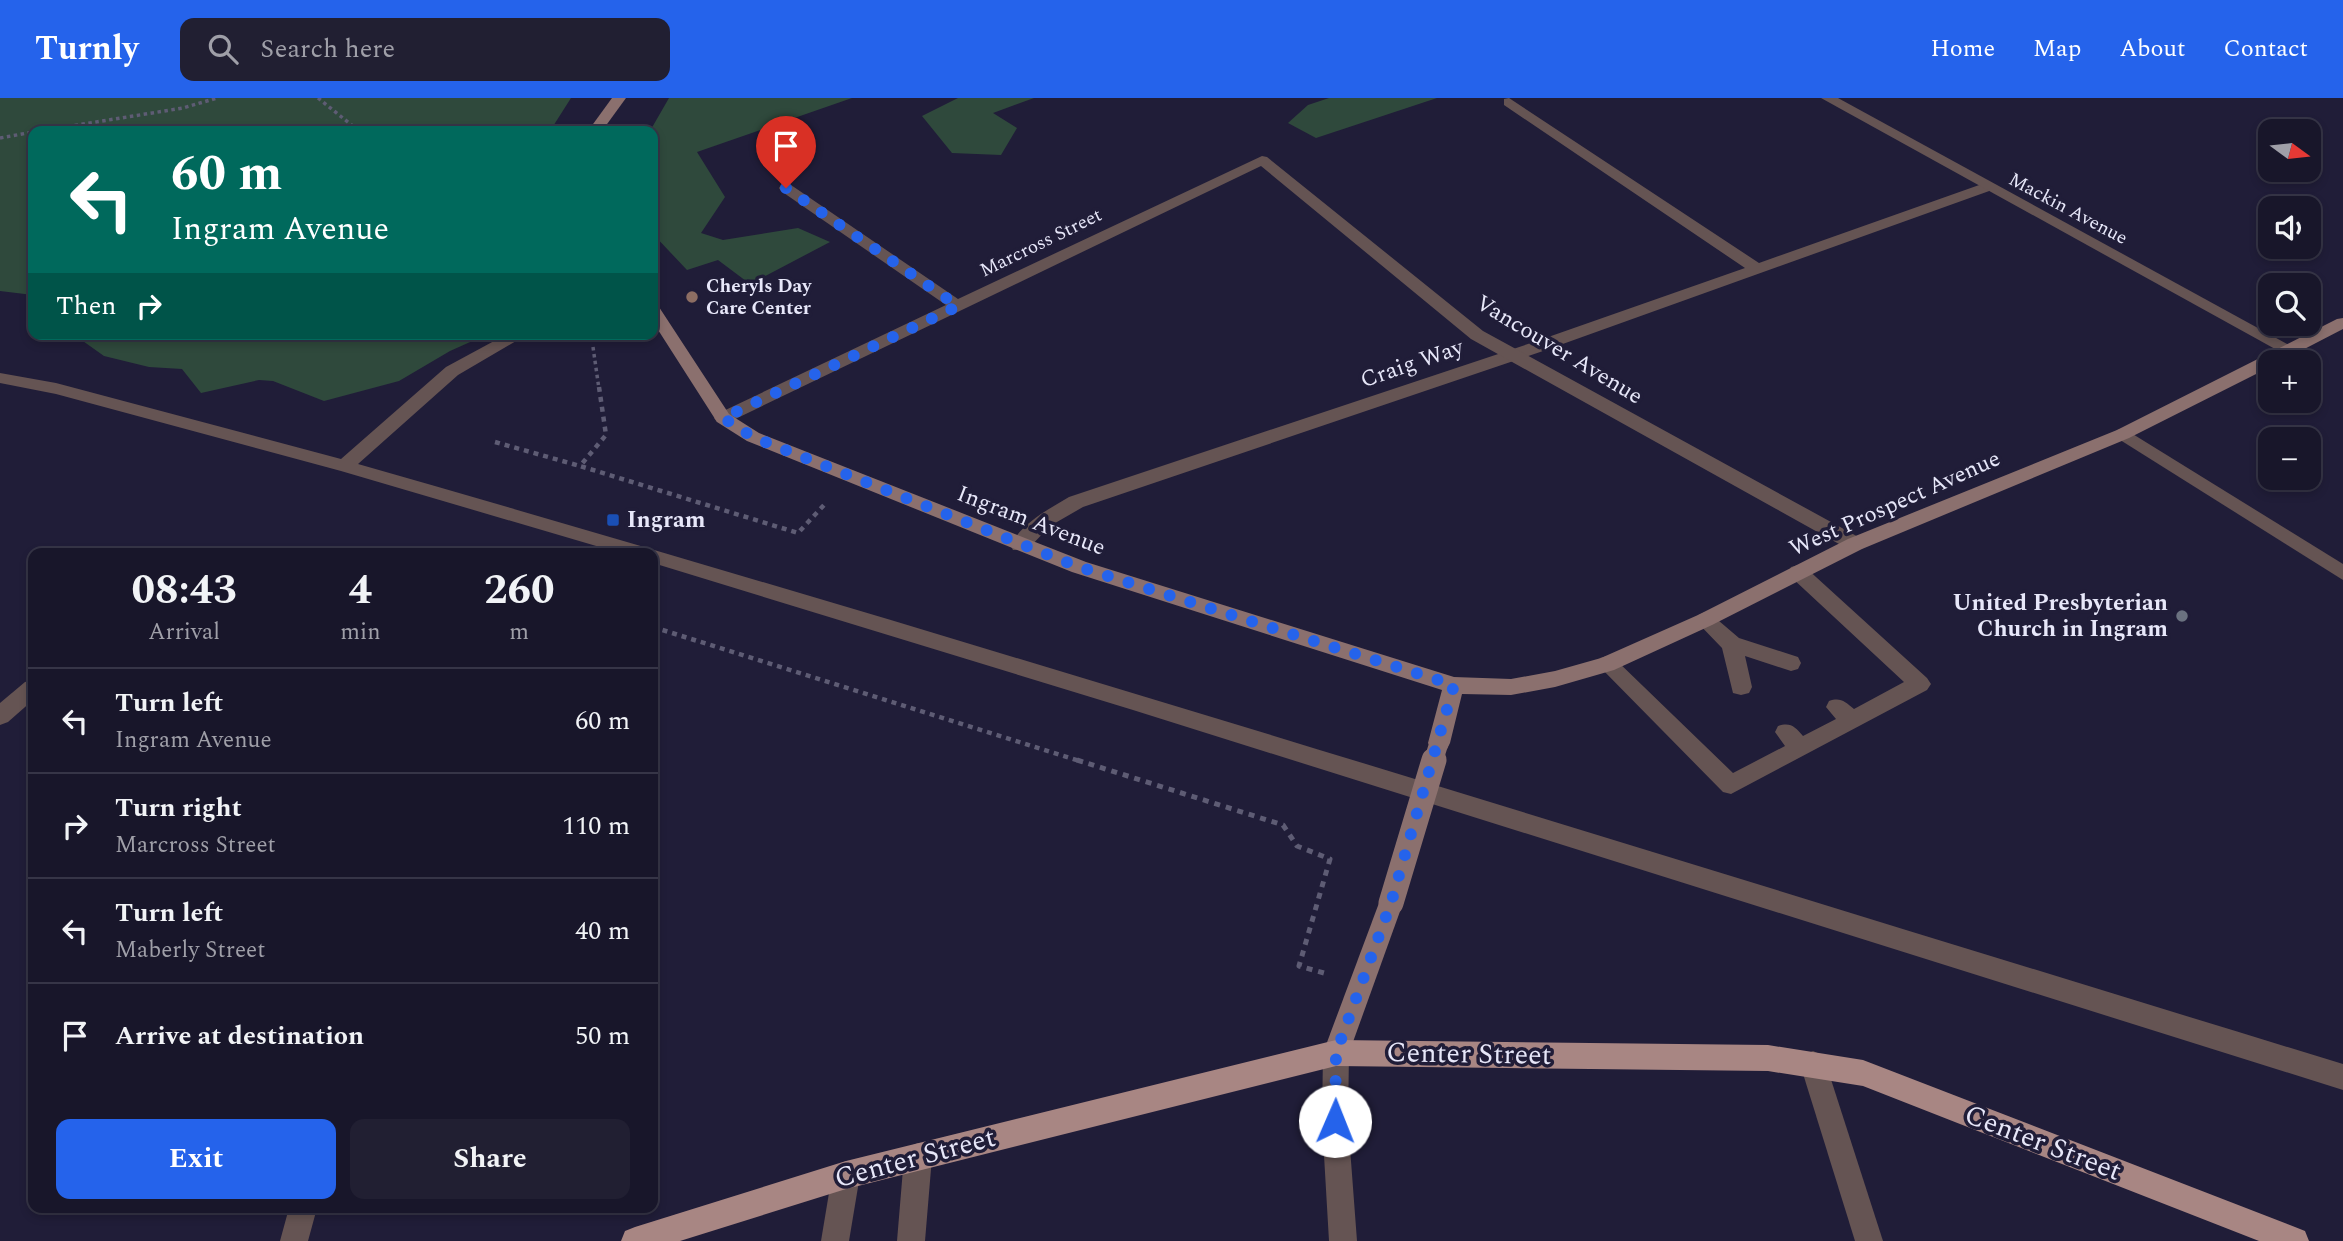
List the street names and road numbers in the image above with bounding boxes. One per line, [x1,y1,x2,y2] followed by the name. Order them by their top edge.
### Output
[2003,165,2133,253] street label: Mackin Avenue
[975,201,1107,285] street label: Marcross Street
[1469,286,1649,414] street label: Vancouver Avenue
[1356,330,1469,398] street label: Craig Way
[1784,442,2006,566] street label: West Prospect Avenue
[952,477,1110,565] street label: Ingram Avenue
[1386,1031,1552,1077] street label: Center Street
[1958,1093,2128,1193] street label: Center Street
[830,1116,1000,1200] street label: Center Street

